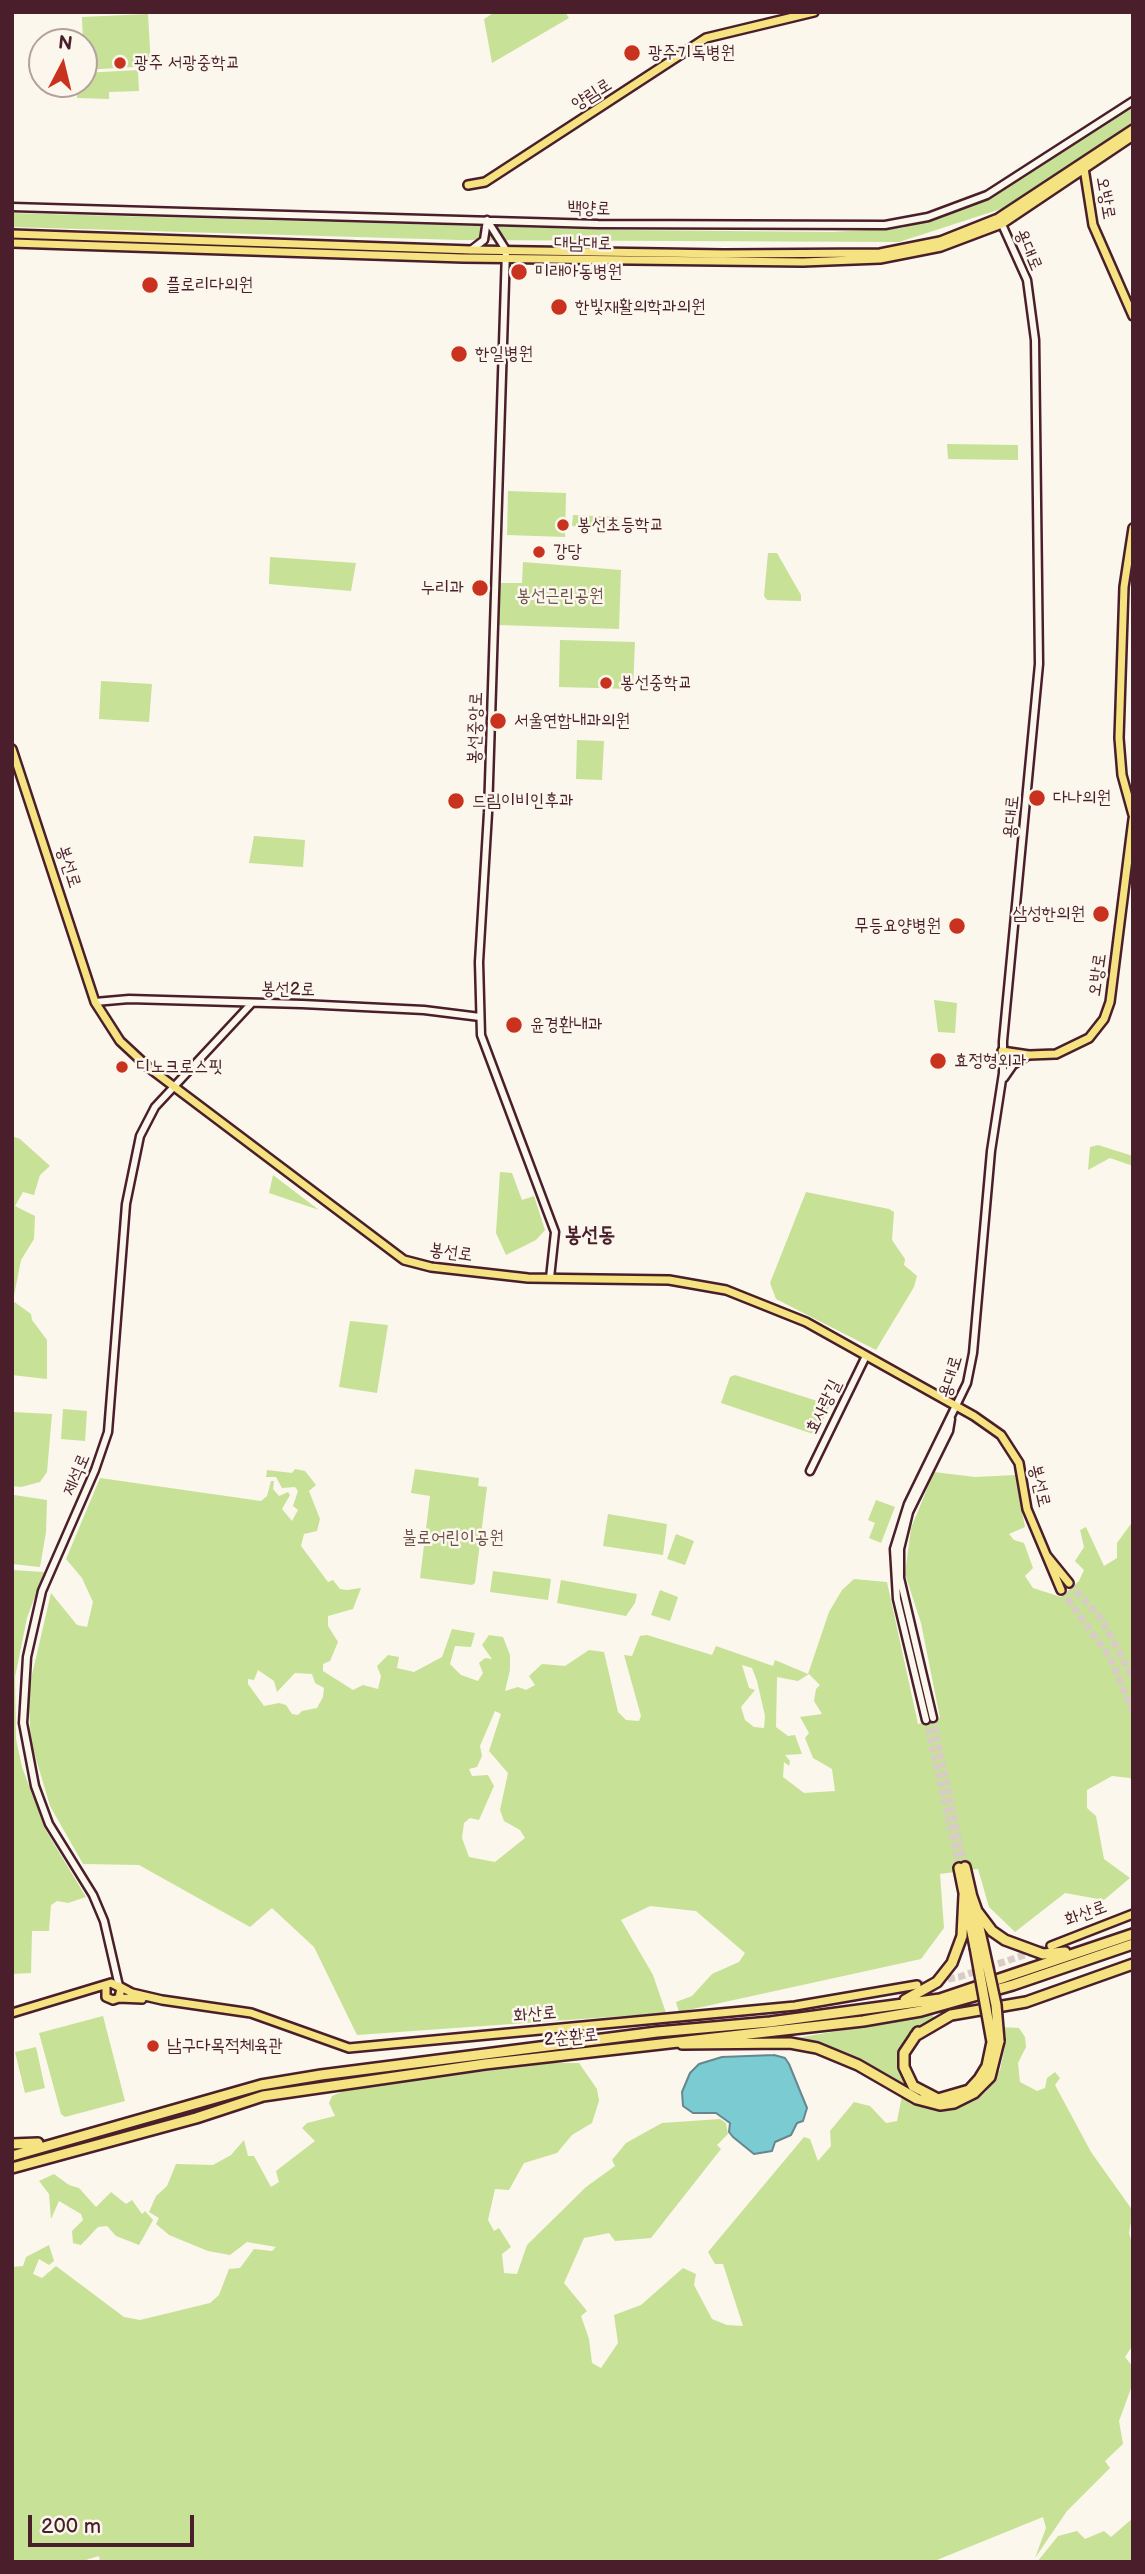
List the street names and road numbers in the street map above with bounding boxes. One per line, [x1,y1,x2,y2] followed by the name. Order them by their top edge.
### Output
[568,74,616,116] street label: 양림로
[1091,175,1119,221] street label: 오방로
[567,197,611,221] street label: 백양로
[1010,226,1046,274] street label: 용대로
[554,233,612,255] street label: 대남대로
[464,691,488,765] street label: 봉선중앙로
[999,794,1025,840] street label: 용대로
[51,843,85,891] street label: 봉선로
[1084,952,1112,998] street label: 오방로
[261,979,315,1001] street label: 봉선2로
[428,1239,474,1267] street label: 봉선로
[934,1353,968,1401] street label: 용대로
[802,1376,846,1438] street label: 효사랑길
[59,1451,95,1499] street label: 제석로
[1024,1462,1054,1510] street label: 봉선로
[1062,1896,1110,1932] street label: 화산로
[512,2002,558,2028] street label: 화산로
[543,2024,599,2052] street label: 2순환로

